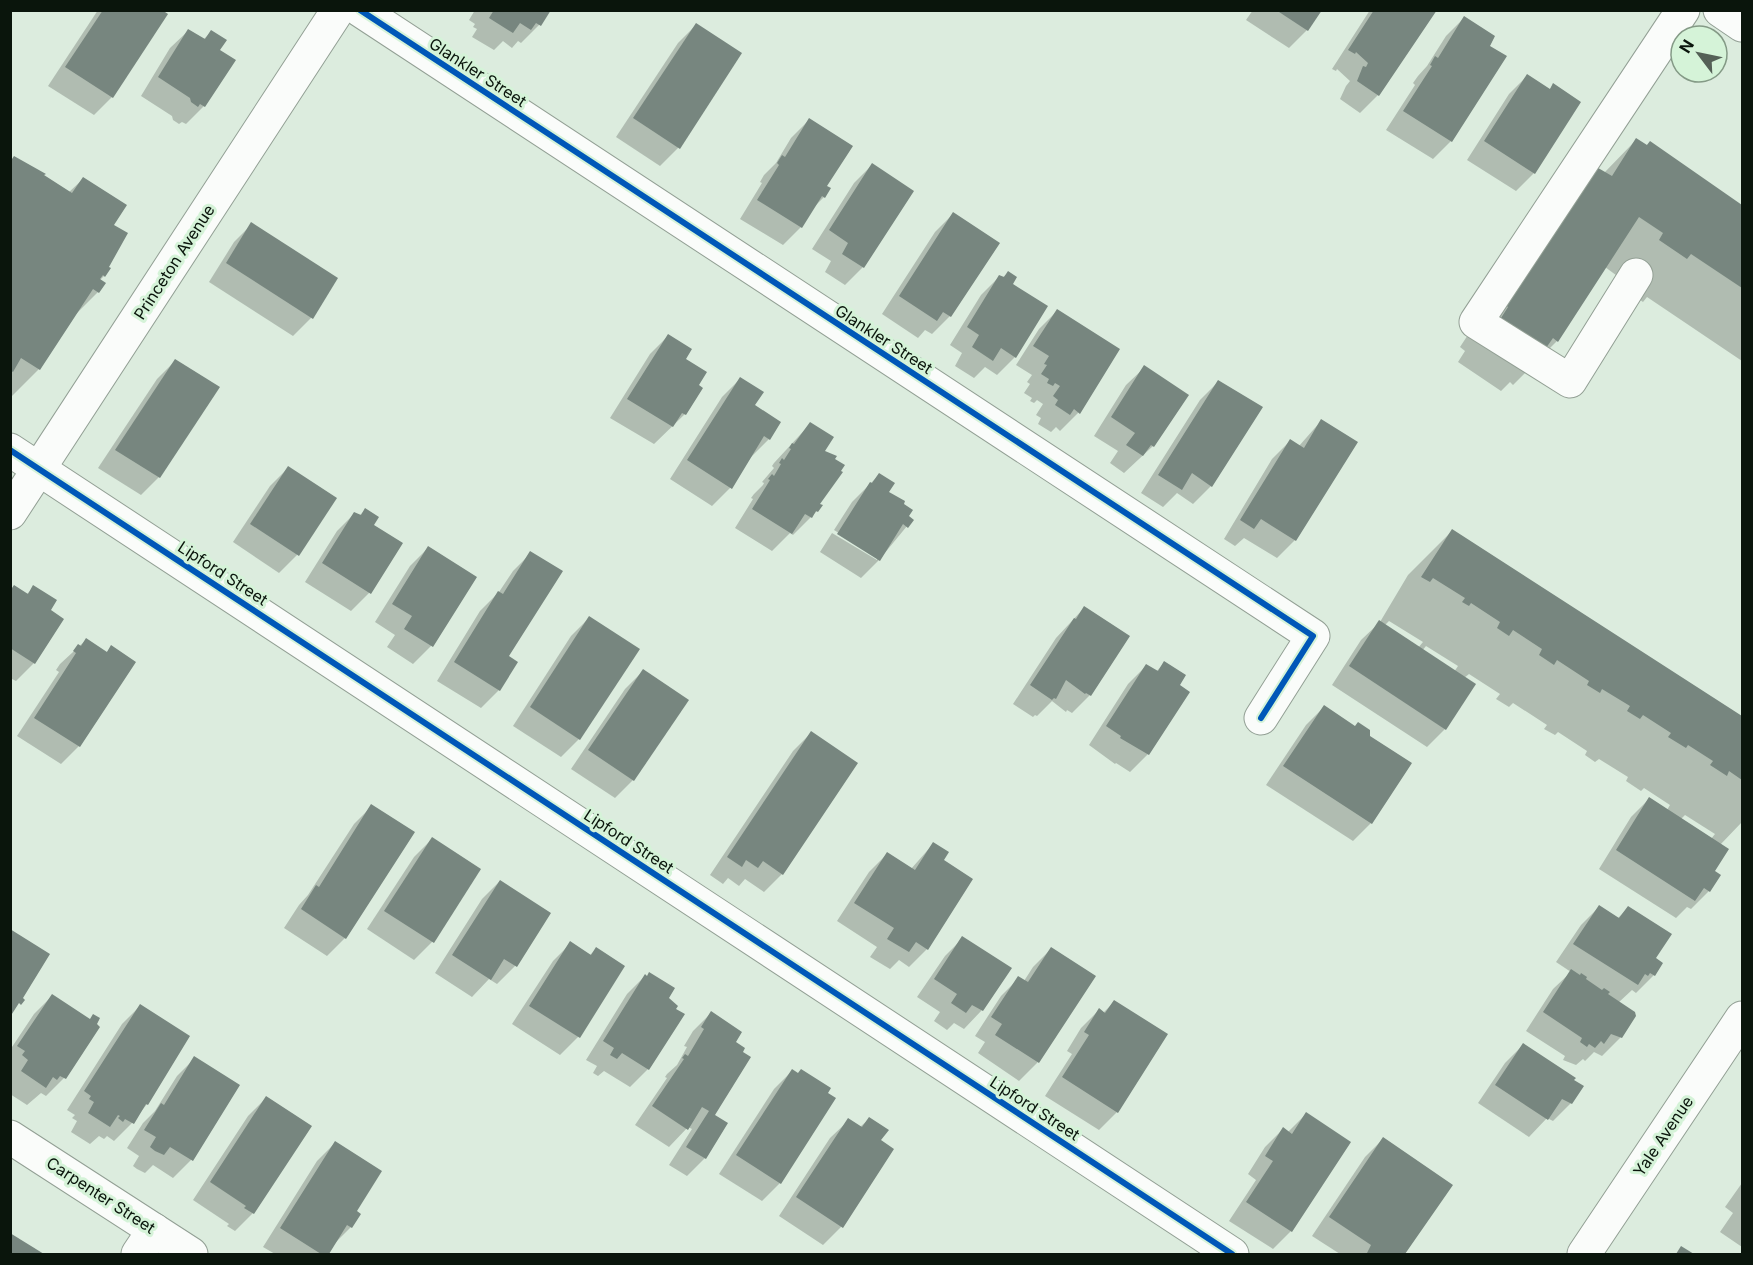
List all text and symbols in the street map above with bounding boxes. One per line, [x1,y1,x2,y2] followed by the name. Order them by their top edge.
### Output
[1669,24,1729,84] north arrow
[426,33,530,111] street label: Glankler Street
[1675,36,1698,57] text: N
[129,201,219,323] street label: Princeton Avenue
[832,300,936,378] street label: Glankler Street
[174,537,272,609] street label: Lipford Street
[580,805,678,877] street label: Lipford Street
[986,1072,1084,1144] street label: Lipford Street
[1629,1092,1697,1180] street label: Yale Avenue
[43,1152,159,1238] street label: Carpenter Street

